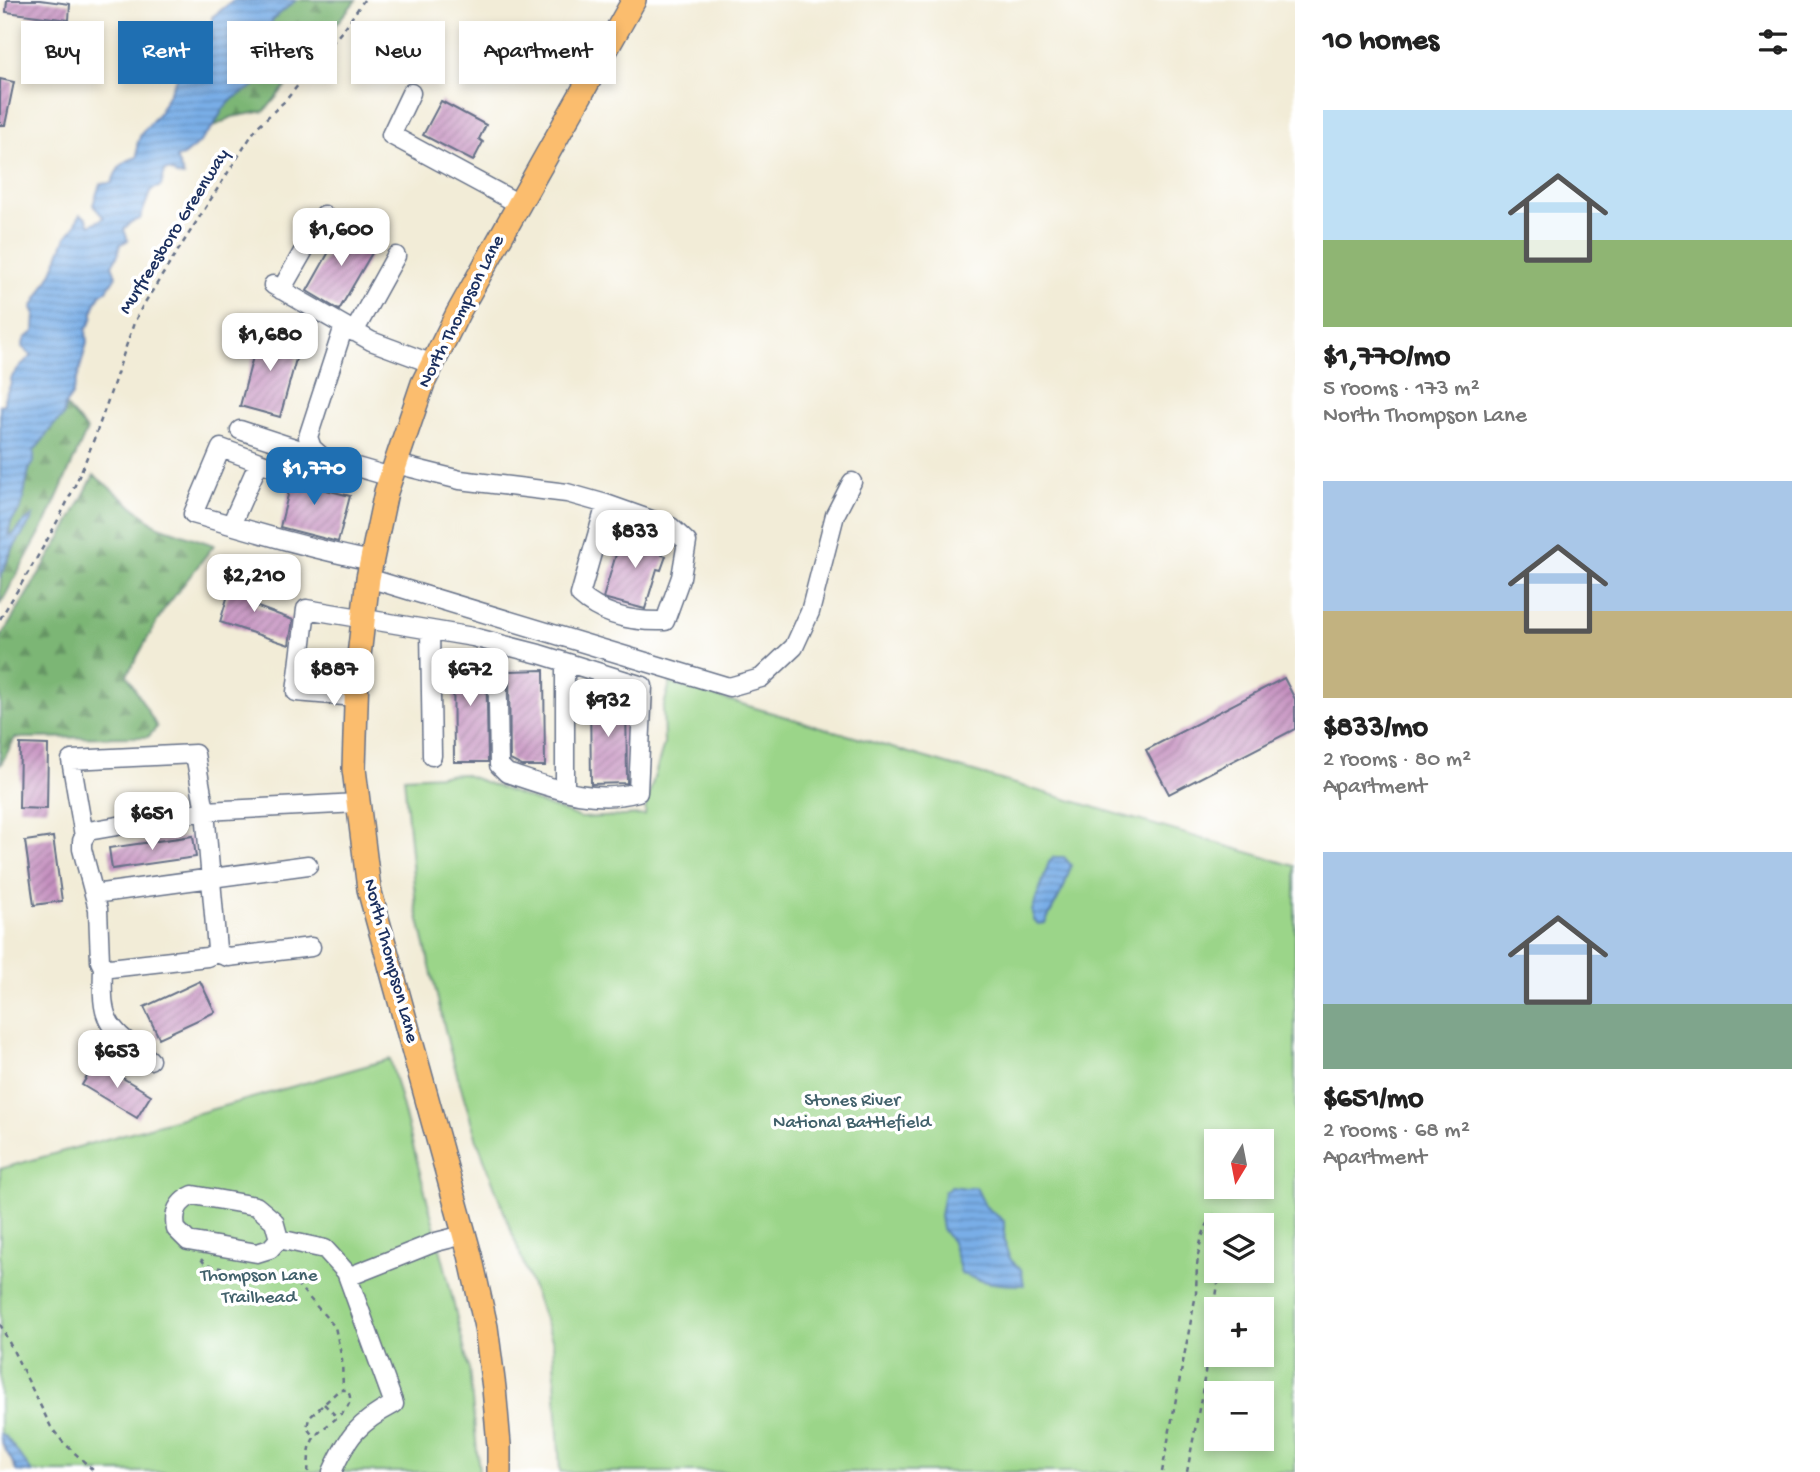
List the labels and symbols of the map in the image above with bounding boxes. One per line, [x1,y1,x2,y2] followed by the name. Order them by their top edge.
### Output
[115,144,236,319] street label: Murfreesboro Greenway
[284,208,398,268] pin: $1,600
[414,232,511,392] street label: North Thompson Lane
[213,314,327,373] pin: $1,680
[257,448,371,507] pin: $1,770
[594,510,676,570] pin: $833
[197,554,311,614] pin: $2,210
[293,648,375,708] pin: $887
[429,648,511,708] pin: $672
[567,680,649,739] pin: $932
[111,792,193,852] pin: $651
[357,877,423,1045] street label: North Thompson Lane
[76,1030,158,1090] pin: $653
[773,1090,933,1135] park label: Stones River National Battlefield
[1204,1129,1274,1199] north arrow
[200,1265,318,1310] park label: Thompson Lane Trailhead

